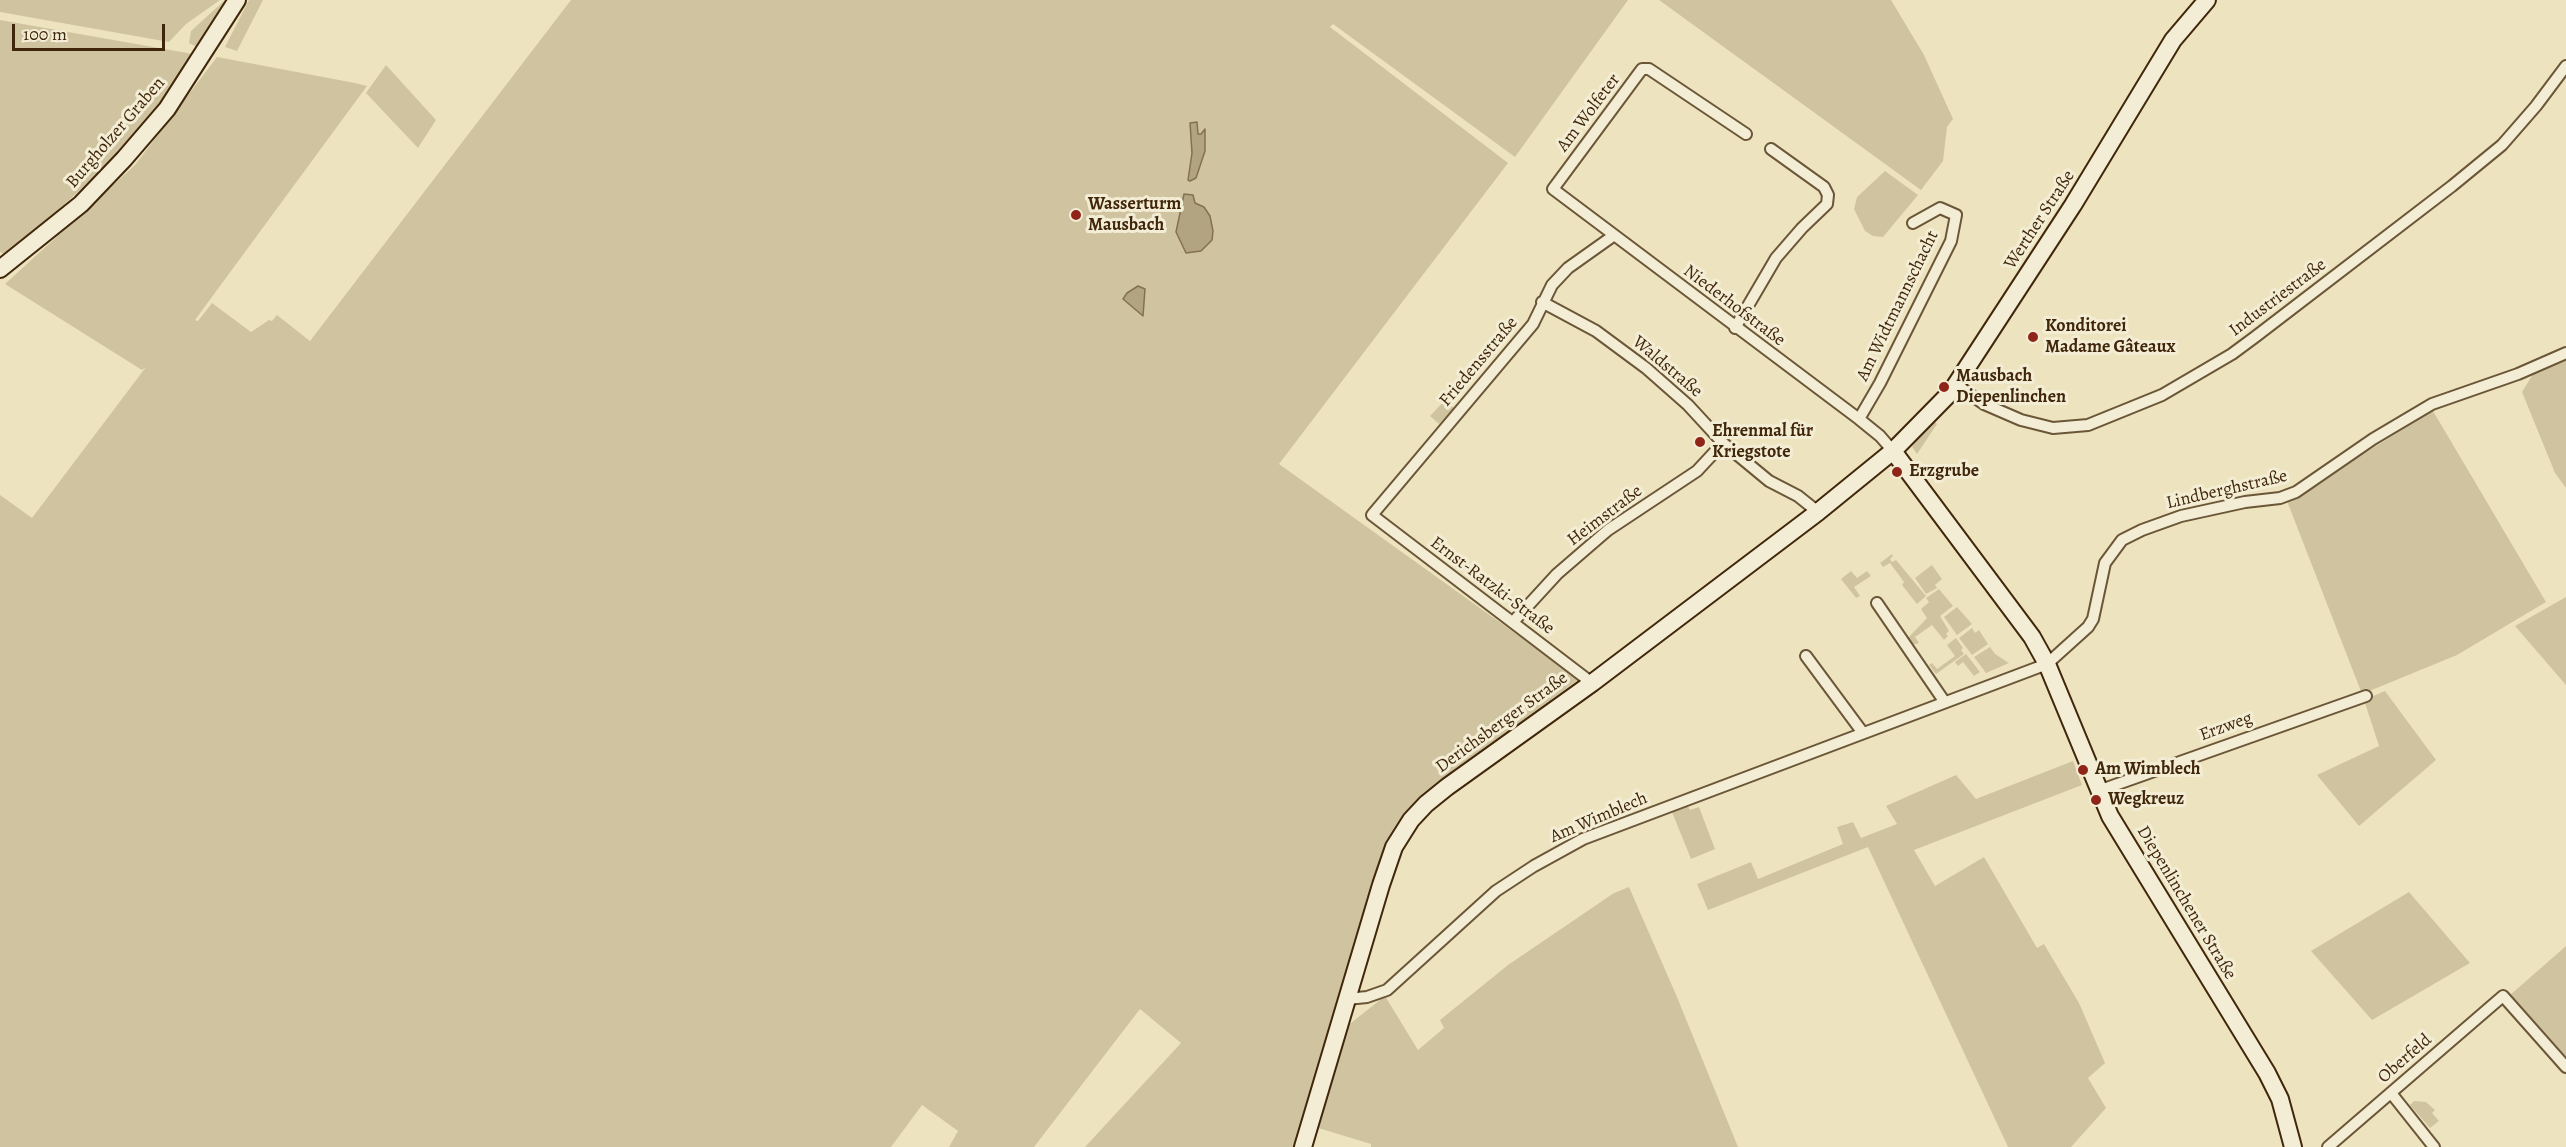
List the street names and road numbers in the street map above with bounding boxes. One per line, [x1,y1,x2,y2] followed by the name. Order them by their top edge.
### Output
[1553,70,1625,156] street label: Am Wolfeter
[62,73,170,193] street label: Burgholzer Graben
[2000,166,2080,274] street label: Werther Straße
[1852,227,1944,385] street label: Am Widtmannschacht
[2225,255,2331,341] street label: Industriestraße
[1679,261,1789,351] street label: Niederhofstraße
[1435,313,1523,411] street label: Friedensstraße
[1628,331,1706,403] street label: Waldstraße
[2164,466,2290,514] street label: Lindberghstraße
[1563,481,1647,551] street label: Heimstraße
[1426,532,1558,640] street label: Ernst-Ratzki-Straße
[1432,668,1572,778] street label: Derichsberger Straße
[2197,708,2255,746] street label: Erzweg
[1547,788,1651,848] street label: Am Wimblech
[2132,822,2240,984] street label: Diepenlinchener Straße
[2374,1030,2436,1088] street label: Oberfeld

